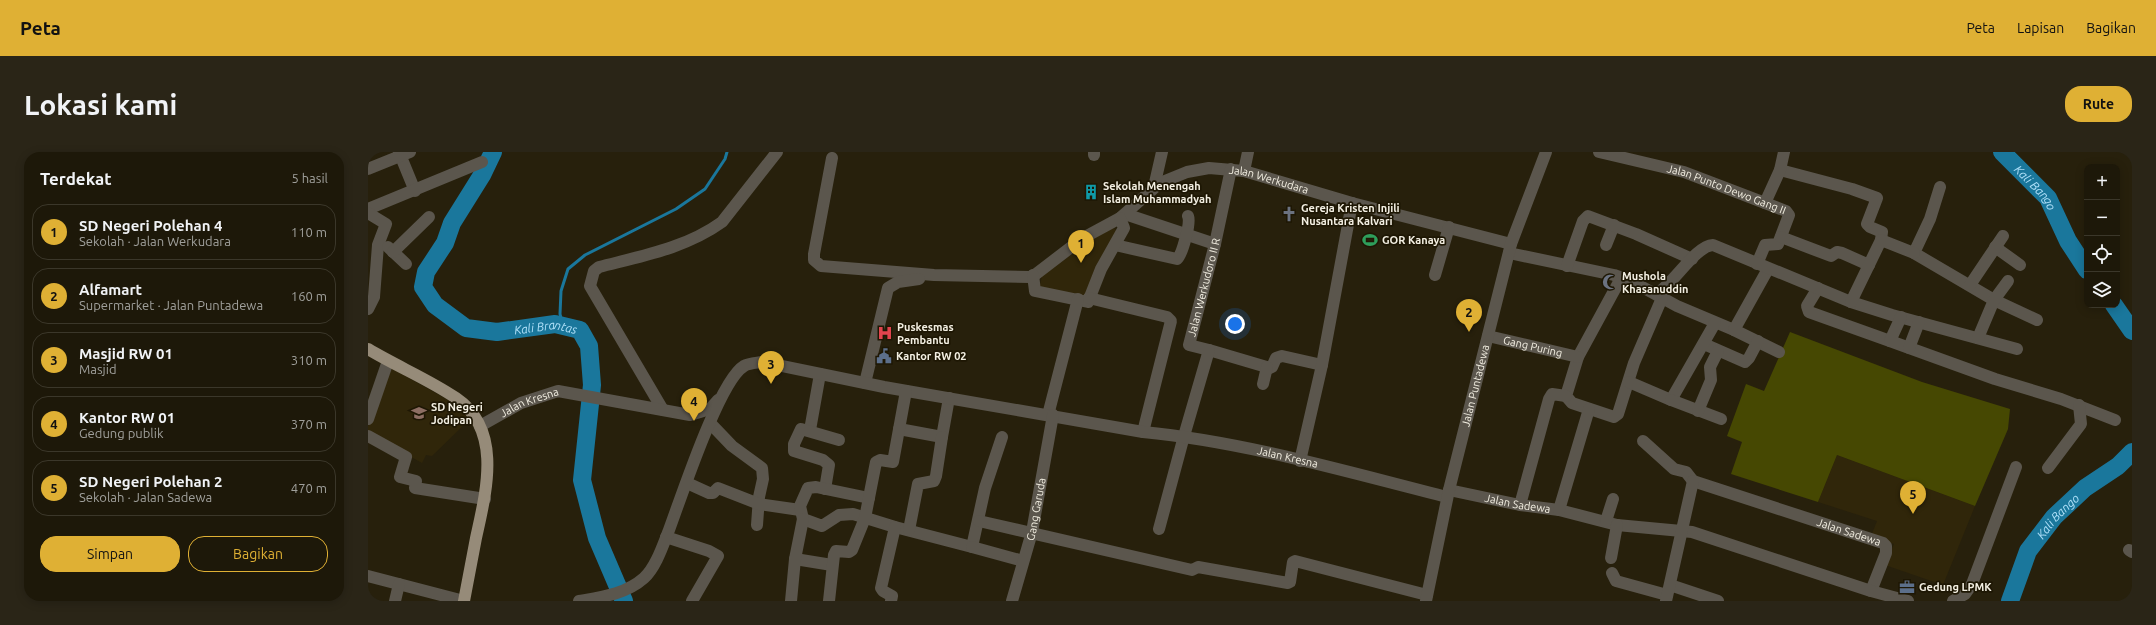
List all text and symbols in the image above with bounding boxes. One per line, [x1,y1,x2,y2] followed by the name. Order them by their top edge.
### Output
[20,17,61,39] text: Peta
[1967,20,1995,36] text: Peta
[2017,20,2064,36] text: Lapisan
[2086,20,2136,36] text: Bagikan
[2065,86,2132,122] button: Rute
[24,89,177,120] text: Lokasi kami
[1666,162,1788,216] street label: Jalan Punto Dewo Gang II
[2012,162,2059,212] water label: Kali Bango
[1228,164,1310,196] street label: Jalan Werkudara
[2084,164,2120,308] map controls
[2084,164,2120,200] button: +
[40,169,112,188] text: Terdekat
[291,171,328,185] text: 5 hasil
[1103,180,1211,205] place label: Sekolah Menengah Islam Muhammadyah
[1082,183,1100,201] building icon: Sekolah Menengah Islam Muhammadyah
[2084,200,2120,236] button: −
[1301,202,1400,227] place label: Gereja Kristen Injili Nusantara Kalvari
[1280,205,1298,223] church icon: Gereja Kristen Injili Nusantara Kalvari
[79,217,222,234] text: SD Negeri Polehan 4
[50,225,58,239] text: 1
[291,225,327,239] text: 110 m
[1068,230,1094,263] pin: 1
[1361,231,1379,249] sports icon: GOR Kanaya
[79,234,231,248] text: Sekolah · Jalan Werkudara
[1382,234,1445,246] place label: GOR Kanaya
[2084,236,2120,272] button: locate
[1185,237,1222,338] street label: Jalan Werkudoro II R
[1622,270,1688,295] place label: Mushola Khasanuddin
[2084,272,2120,308] button: layers
[1601,273,1619,291] mosque icon: Mushola Khasanuddin
[79,281,142,298] text: Alfamart
[50,289,58,303] text: 2
[291,289,327,303] text: 160 m
[79,298,263,312] text: Supermarket · Jalan Puntadewa
[1456,299,1482,332] pin: 2
[1225,314,1245,334] your location
[513,318,579,336] water label: Kali Brantas
[897,321,954,346] place label: Puskesmas Pembantu
[876,324,894,342] hospital icon: Puskesmas Pembantu
[1502,334,1564,359] street label: Gang Puring
[1459,343,1491,428] street label: Jalan Puntadewa
[79,345,173,362] text: Masjid RW 01
[875,347,893,365] public building icon: Kantor RW 02
[896,350,967,362] place label: Kantor RW 02
[758,351,784,384] pin: 3
[50,353,58,367] text: 3
[291,353,327,367] text: 310 m
[79,362,117,376] text: Masjid
[498,385,560,420] street label: Jalan Kresna
[681,388,707,421] pin: 4
[431,401,483,426] place label: SD Negeri Jodipan
[410,404,428,422] school or university icon: SD Negeri Jodipan
[79,409,175,426] text: Kantor RW 01
[50,417,58,431] text: 4
[291,417,327,431] text: 370 m
[79,426,163,440] text: Gedung publik
[1256,444,1319,470] street label: Jalan Kresna
[79,473,222,490] text: SD Negeri Polehan 2
[1024,477,1048,542] street label: Gang Garuda
[50,481,58,495] text: 5
[291,481,327,495] text: 470 m
[1900,481,1926,514] pin: 5
[79,490,212,504] text: Sekolah · Jalan Sadewa
[2034,491,2082,541] water label: Kali Bango
[1484,492,1551,515] street label: Jalan Sadewa
[1815,516,1882,548] street label: Jalan Sadewa
[40,536,180,572] button: Simpan
[188,536,328,572] button: Bagikan
[1898,578,1916,596] office icon: Gedung LPMK
[1919,581,1992,593] place label: Gedung LPMK

